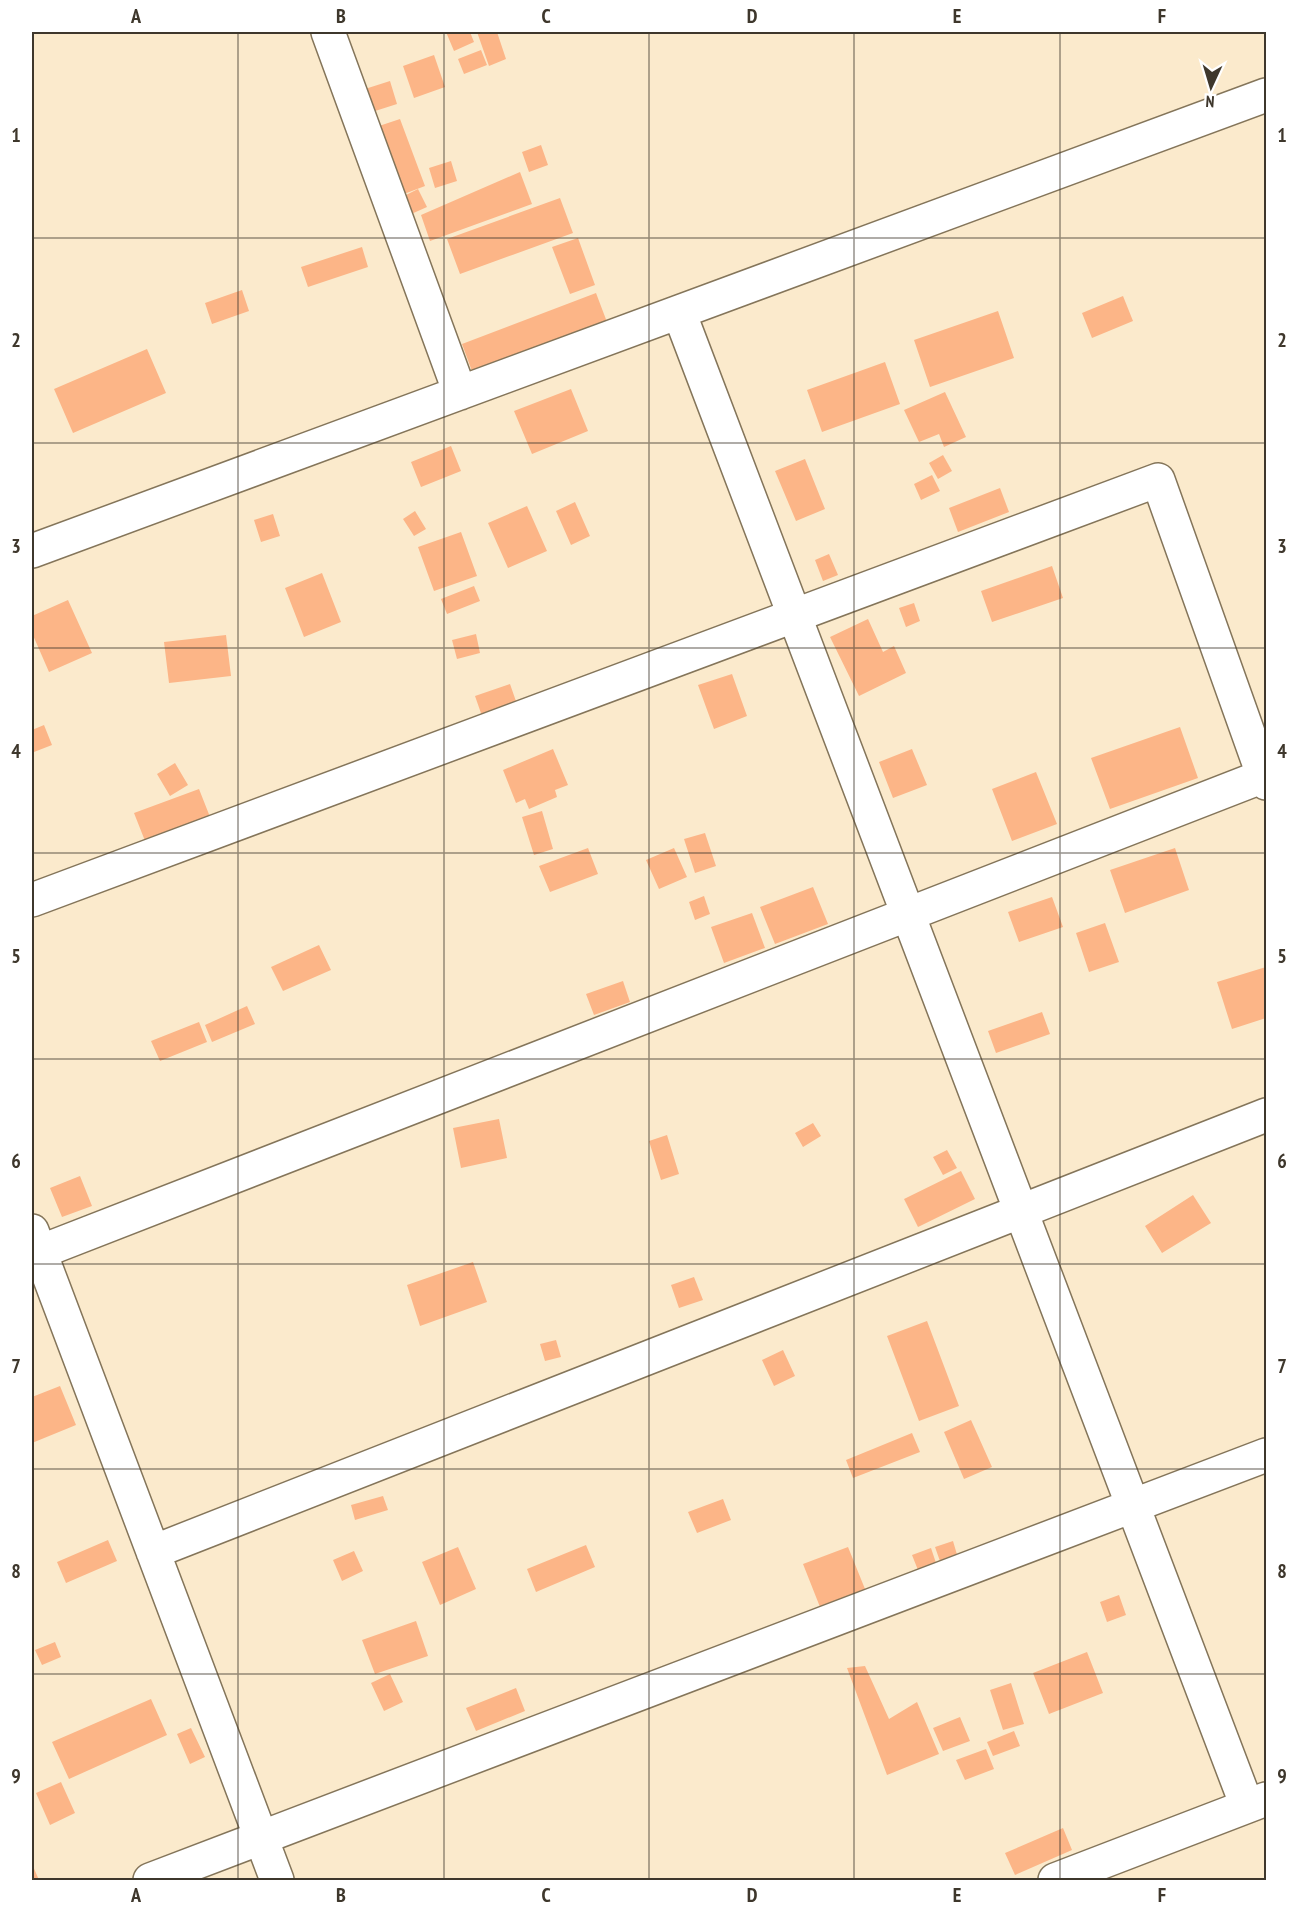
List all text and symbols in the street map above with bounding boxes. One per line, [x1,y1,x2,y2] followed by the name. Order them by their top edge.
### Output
[130,3,142,29] text: A
[336,3,346,29] text: B
[541,3,551,29] text: C
[747,3,758,29] text: D
[953,3,961,29] text: E
[1158,3,1166,29] text: F
[1181,57,1241,117] north arrow
[1205,92,1215,112] text: N
[11,122,21,148] text: 1
[1277,122,1287,148] text: 1
[11,327,21,353] text: 2
[1277,327,1287,353] text: 2
[11,533,21,559] text: 3
[1277,533,1287,559] text: 3
[11,738,21,764] text: 4
[1277,738,1287,764] text: 4
[11,943,21,969] text: 5
[1277,943,1287,969] text: 5
[11,1148,21,1174] text: 6
[1277,1148,1287,1174] text: 6
[11,1353,21,1379] text: 7
[1277,1353,1287,1379] text: 7
[11,1558,21,1584] text: 8
[1277,1558,1287,1584] text: 8
[11,1763,21,1789] text: 9
[1277,1763,1287,1789] text: 9
[130,1882,142,1908] text: A
[336,1882,346,1908] text: B
[541,1882,551,1908] text: C
[747,1882,758,1908] text: D
[953,1882,961,1908] text: E
[1158,1882,1166,1908] text: F

